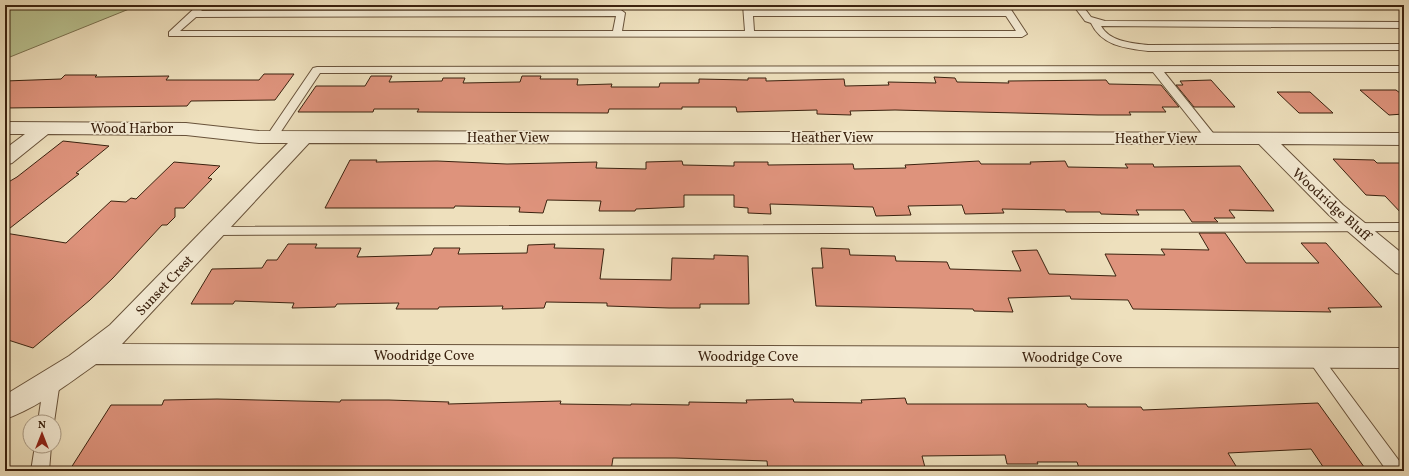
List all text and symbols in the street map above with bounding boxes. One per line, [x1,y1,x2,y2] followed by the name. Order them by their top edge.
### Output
[91,120,174,139] street label: Wood Harbor
[467,129,549,148] street label: Heather View
[791,129,873,148] street label: Heather View
[1115,130,1197,149] street label: Heather View
[1287,164,1376,247] street label: Woodridge Bluff
[132,251,198,321] street label: Sunset Crest
[374,347,475,366] street label: Woodridge Cove
[698,348,799,367] street label: Woodridge Cove
[1022,349,1123,368] street label: Woodridge Cove
[22,414,62,454] north arrow
[38,418,46,433] text: N

